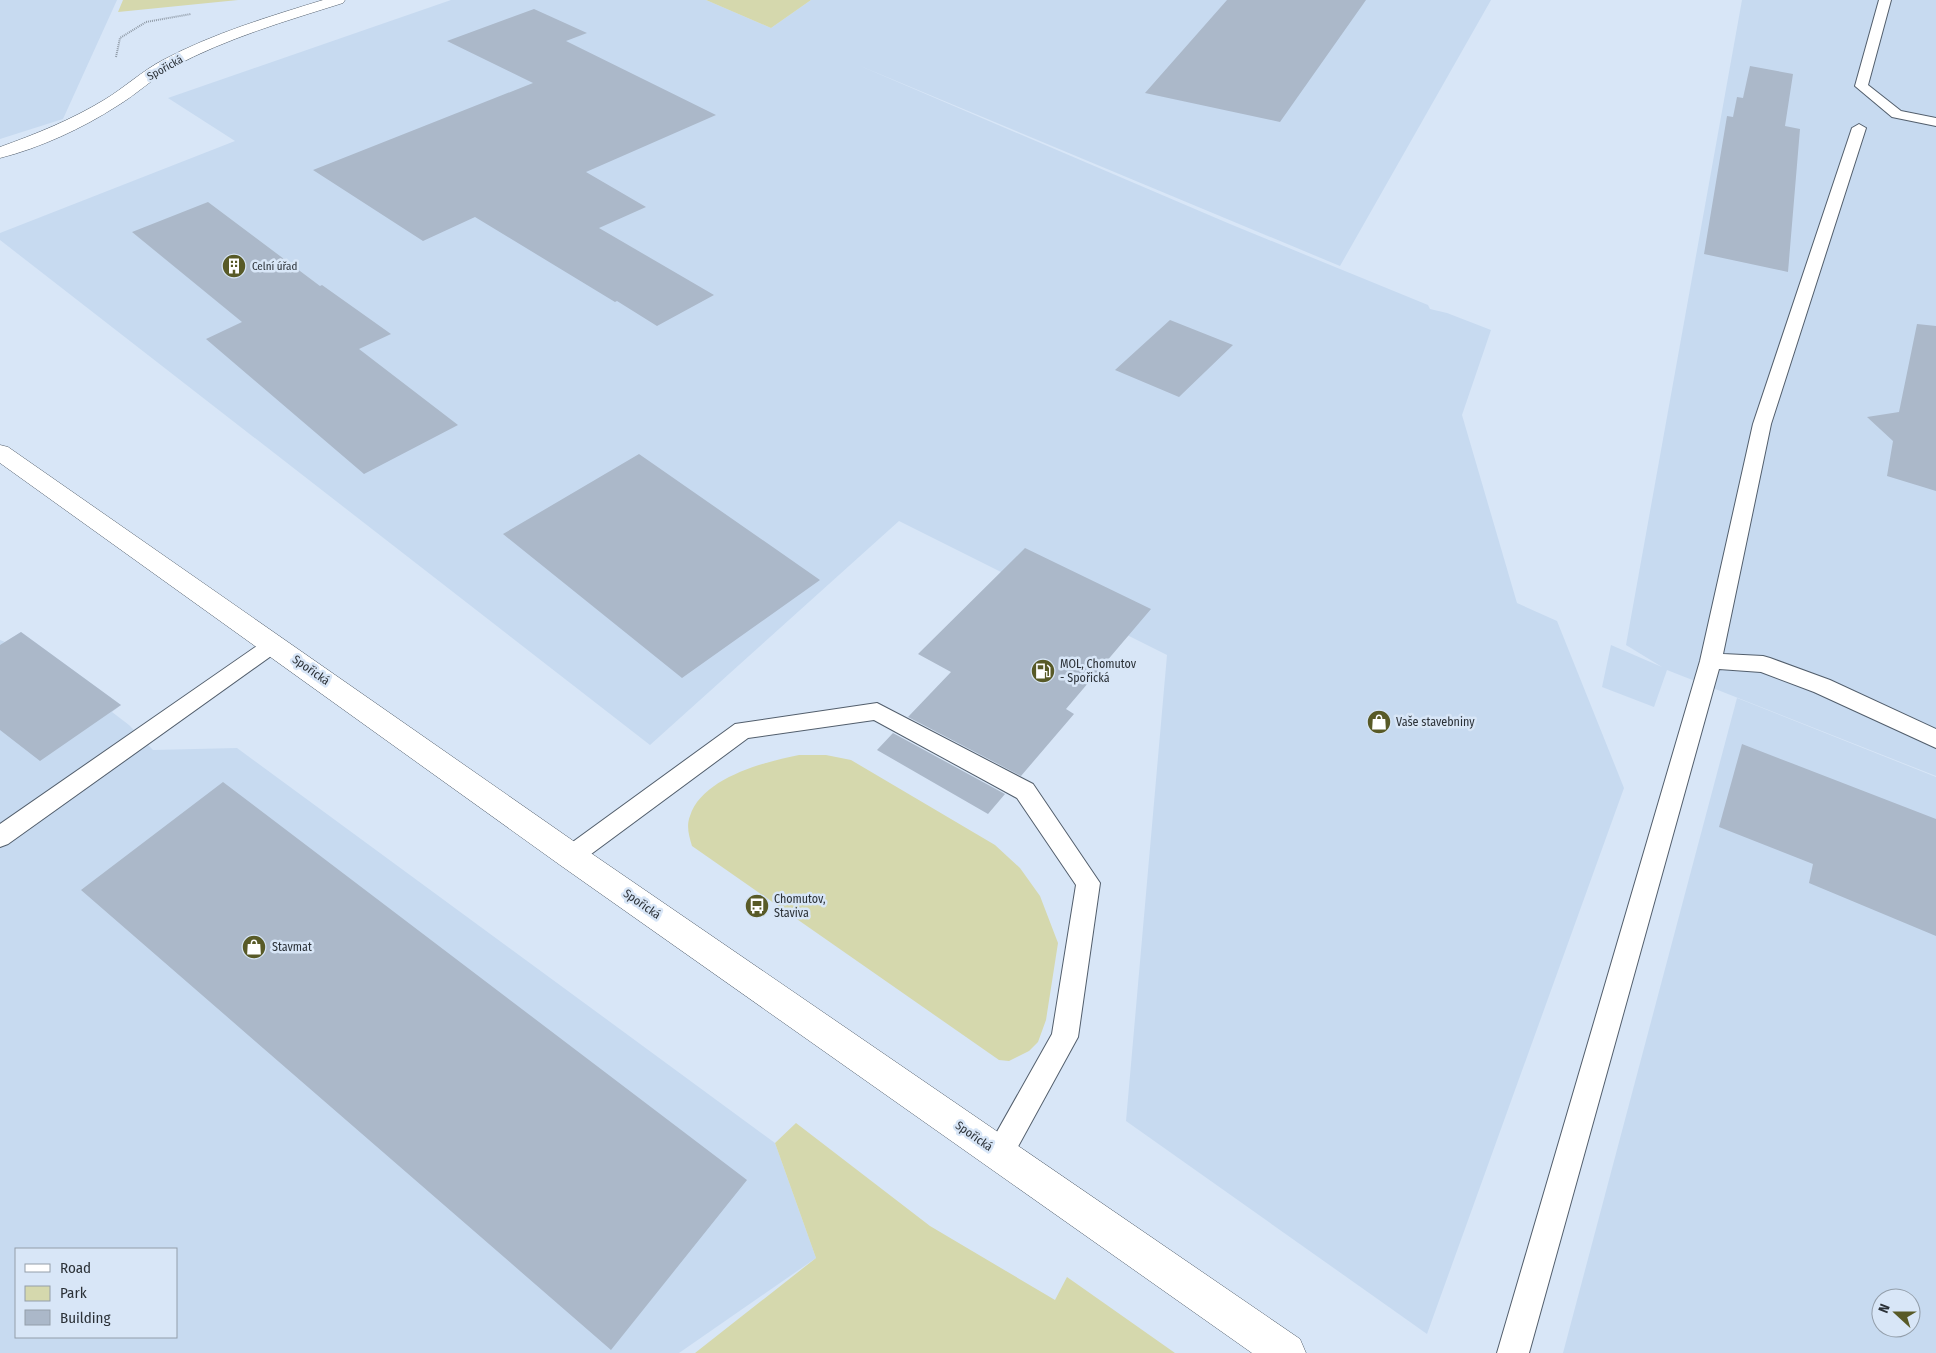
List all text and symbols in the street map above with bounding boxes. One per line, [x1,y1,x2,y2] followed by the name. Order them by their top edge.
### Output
[145,53,185,83] street label: Spořická
[221,253,247,279] building icon: Celní úřad
[252,260,297,273] place label: Celní úřad
[290,652,332,688] street label: Spořická
[1060,657,1137,685] place label: MOL, Chomutov - Spořická
[1030,658,1056,684] fuel station icon: MOL, Chomutov - Spořická
[1366,709,1392,735] shop icon: Vaše stavebniny
[1396,715,1475,729] place label: Vaše stavebniny
[621,886,663,922] street label: Spořická
[774,892,826,920] place label: Chomutov, Staviva
[744,893,770,919] bus stop icon: Chomutov, Staviva
[241,934,267,960] shop icon: Stavmat
[272,940,312,954] place label: Stavmat
[953,1118,995,1154] street label: Spořická
[15,1248,178,1338] legend
[60,1259,91,1277] text: Road
[60,1284,87,1302] text: Park
[1871,1288,1921,1338] north arrow
[1875,1302,1894,1315] text: N
[60,1309,111,1327] text: Building

